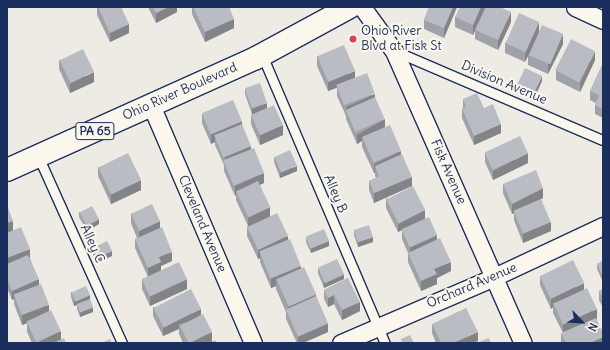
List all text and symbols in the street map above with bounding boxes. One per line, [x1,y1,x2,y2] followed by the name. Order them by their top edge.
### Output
[361,24,442,55] place label: Ohio River Blvd at Fisk St
[348,34,358,44] marker: Ohio River Blvd at Fisk St
[459,58,549,108] street label: Division Avenue
[120,60,240,124] street label: Ohio River Boulevard
[75,121,115,141] road number: PA 65
[427,137,469,207] street label: Fisk Avenue
[320,172,350,216] street label: Alley B
[175,173,229,275] street label: Cleveland Avenue
[77,222,107,266] street label: Alley C
[425,260,519,312] street label: Orchard Avenue
[562,302,602,342] north arrow
[585,321,601,333] text: N

